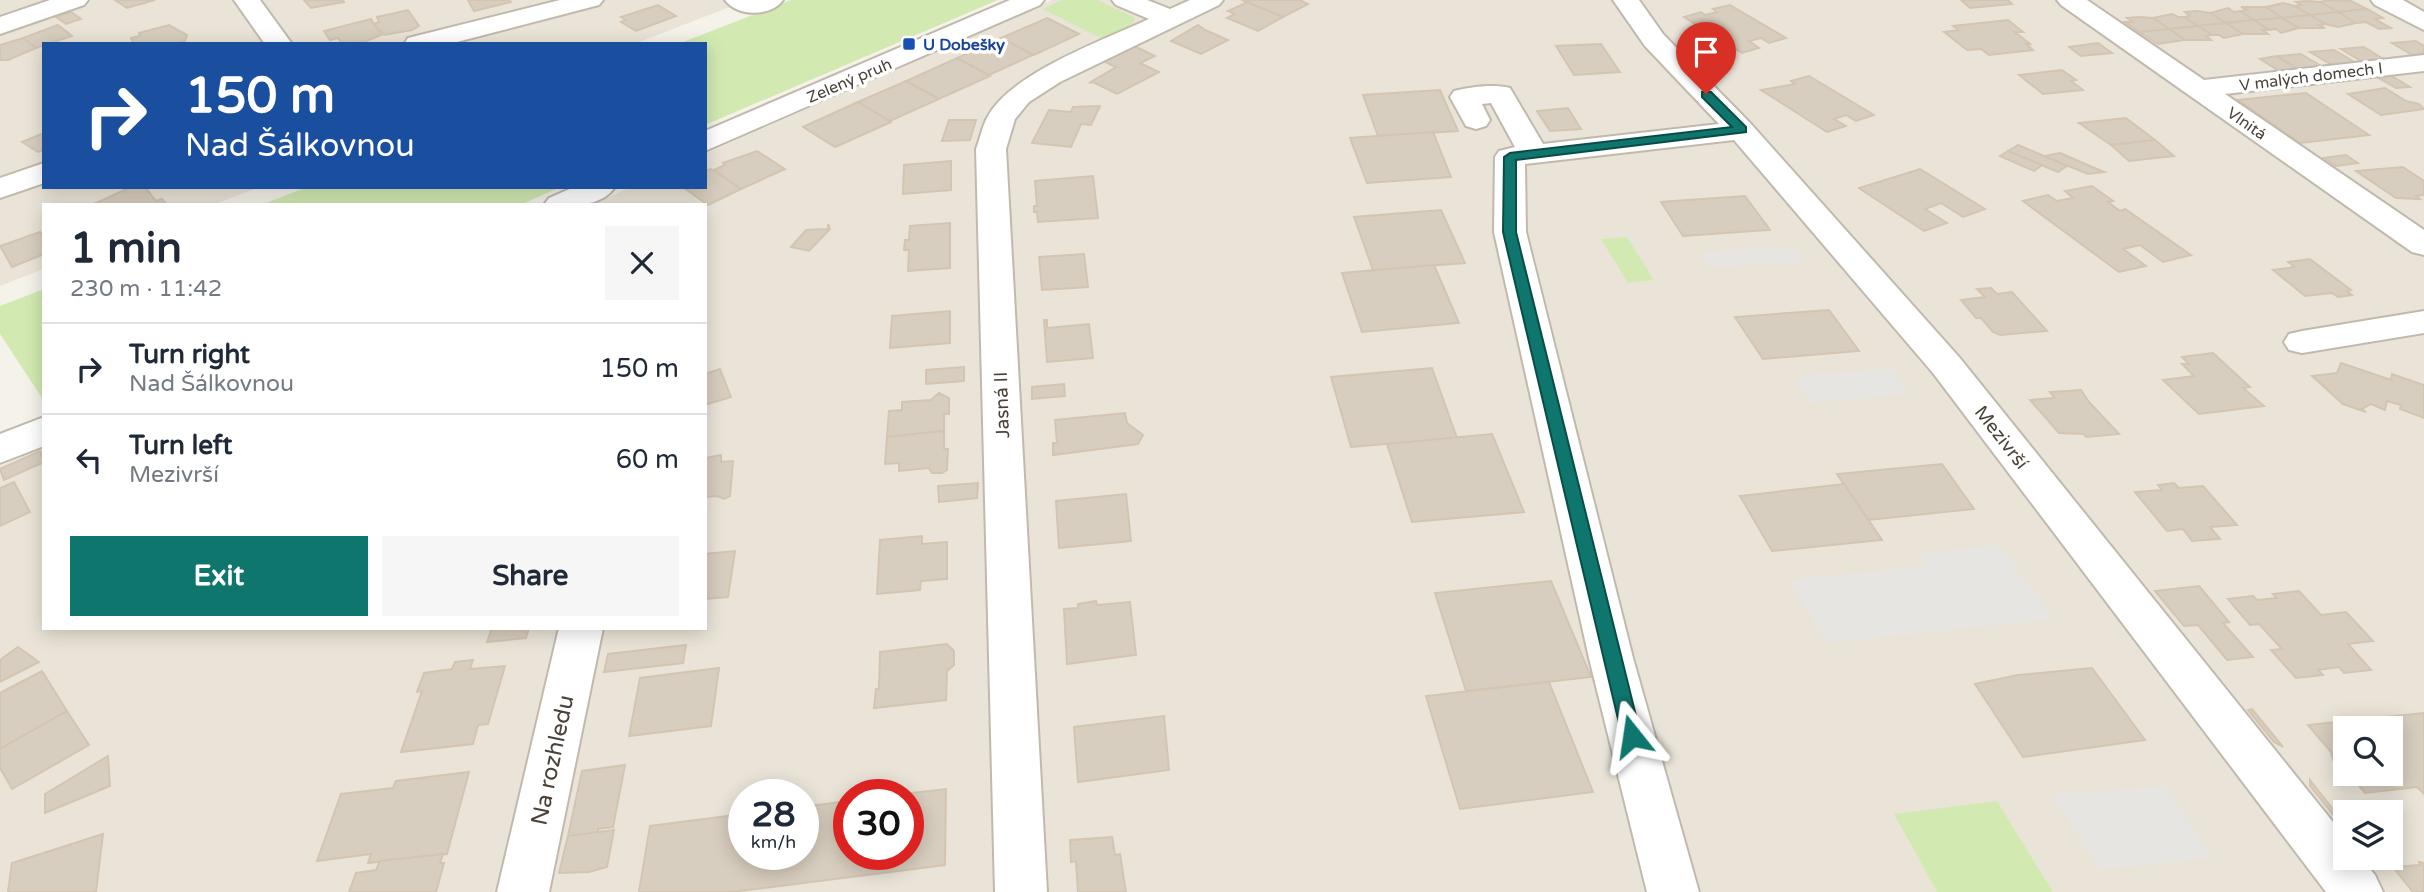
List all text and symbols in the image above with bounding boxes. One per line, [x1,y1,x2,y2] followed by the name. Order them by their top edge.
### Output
[1676,22,1736,94] pin
[1687,33,1725,71] icon: arrive
[923,35,1005,55] place label: U Dobešky
[901,36,917,52] marker: U Dobešky
[804,54,895,108] street label: Zelený pruh
[2238,58,2384,96] street label: V malých domech I
[185,67,335,126] text: 150 m
[70,70,161,161] icon: right
[2223,103,2270,145] street label: Vlnitá
[185,127,415,165] text: Nad Šálkovnou
[70,223,182,274] text: 1 min
[605,226,679,300] button: close
[70,275,222,303] text: 230 m · 11:42
[129,339,250,370] text: Turn right
[70,350,108,388] icon: right
[599,353,679,384] text: 150 m
[129,370,294,398] text: Nad Šálkovnou
[990,371,1014,439] street label: Jasná II
[1970,402,2033,474] street label: Mezivrší
[129,430,232,461] text: Turn left
[70,441,108,479] icon: left
[616,444,679,475] text: 60 m
[129,461,219,489] text: Mezivrší
[70,536,368,616] button: Exit
[382,536,679,616] button: Share
[526,692,580,828] street label: Na rozhledu
[1595,699,1669,773] position arrow
[2333,716,2403,870] map controls
[2333,716,2403,786] button: search
[833,779,924,870] speed limit sign: 30
[752,794,795,836] text: 28
[2333,800,2403,870] button: layers
[751,831,796,853] text: km/h

